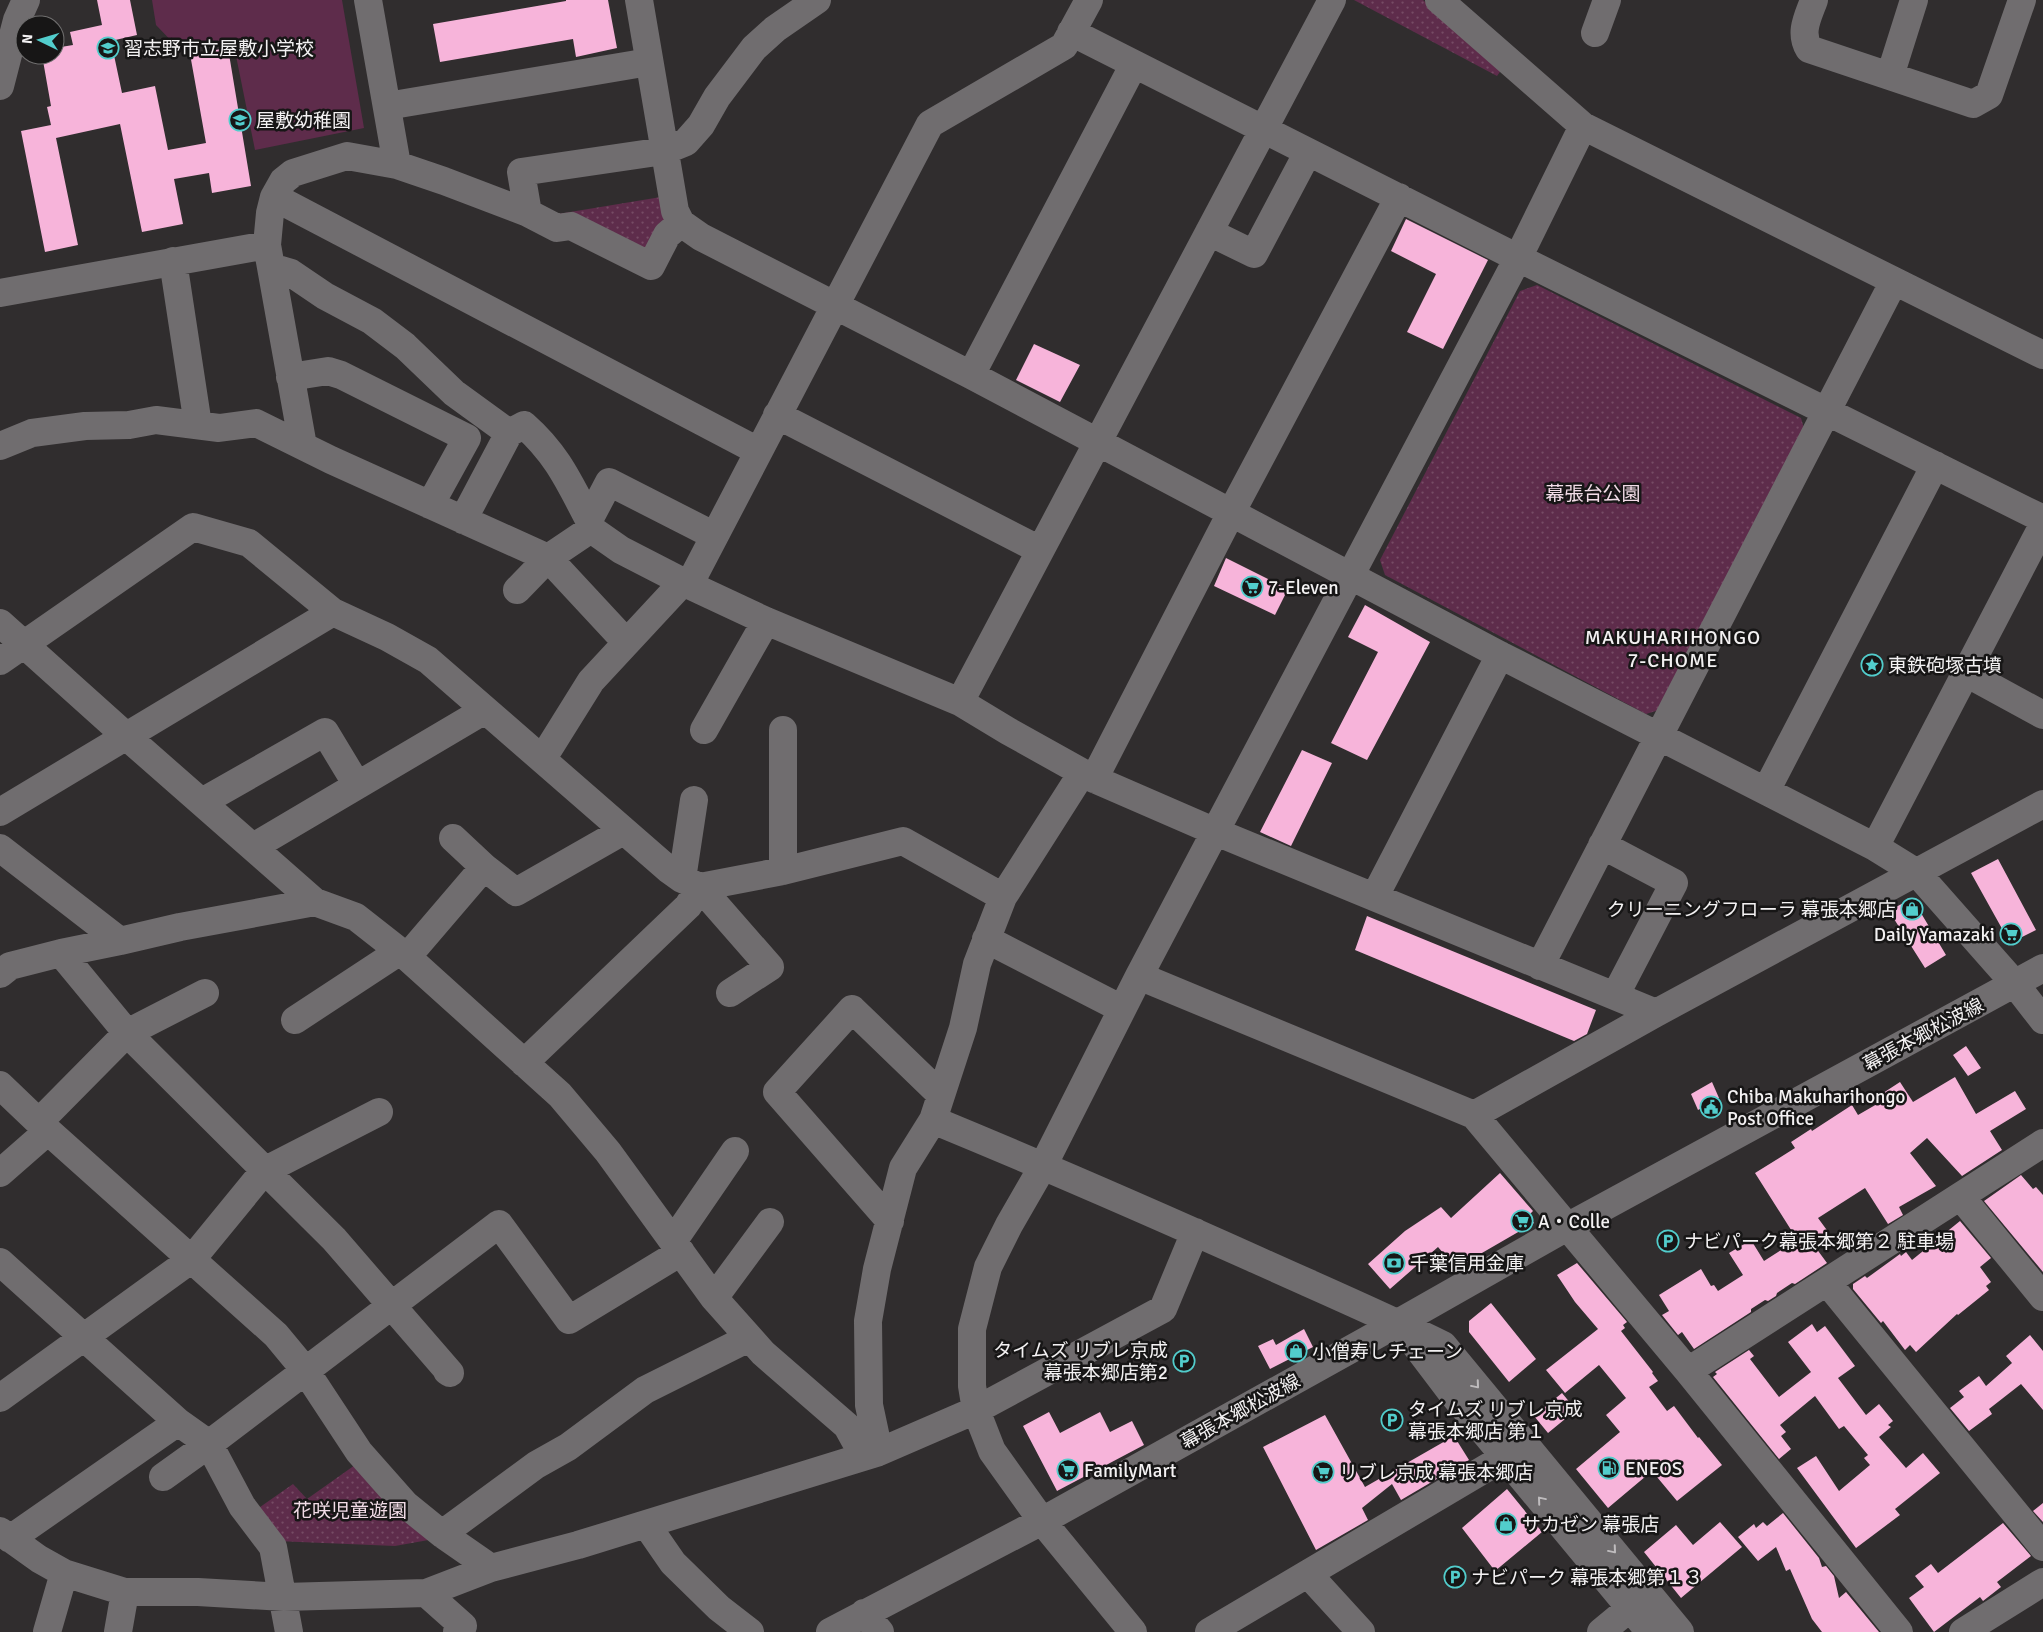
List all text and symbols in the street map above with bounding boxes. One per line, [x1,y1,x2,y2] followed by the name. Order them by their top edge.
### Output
[15,15,65,65] north arrow
[19,33,36,45] text: N
[96,36,120,60] school or university icon: 習志野市立屋敷小学校
[124,37,314,61] place label: 習志野市立屋敷小学校
[228,108,252,132] school or university icon: 屋敷幼稚園
[256,109,351,133] place label: 屋敷幼稚園
[1545,482,1641,506] park label: 幕張台公園
[1240,575,1264,599] supermarket icon: 7-Eleven
[1268,576,1339,600] place label: 7-Eleven
[1585,625,1761,673] district label: MAKUHARIHONGO 7-CHOME
[1860,653,1884,677] place icon: 東鉄砲塚古墳
[1888,654,2002,678] place label: 東鉄砲塚古墳
[1900,897,1924,921] shop icon: クリーニングフローラ 幕張本郷店
[1607,898,1896,922] place label: クリーニングフローラ 幕張本郷店
[1999,922,2023,946] supermarket icon: Daily Yamazaki
[1874,923,1995,947] place label: Daily Yamazaki
[1859,993,1988,1077] street label: 幕張本郷松波線
[1727,1085,1905,1131] place label: Chiba Makuharihongo Post Office
[1699,1095,1723,1119] public building icon: Chiba Makuharihongo Post Office
[1510,1209,1534,1233] supermarket icon: A・Colle
[1538,1210,1610,1234] place label: A・Colle
[1656,1229,1680,1253] parking icon: ナビパーク幕張本郷第２ 駐車場
[1684,1230,1954,1254] place label: ナビパーク幕張本郷第２ 駐車場
[1382,1251,1406,1275] bank icon: 千葉信用金庫
[1410,1252,1524,1276] place label: 千葉信用金庫
[993,1339,1168,1385] place label: タイムズ リブレ京成 幕張本郷店第2
[1284,1339,1308,1363] shop icon: 小僧寿しチェーン
[1312,1340,1463,1364] place label: 小僧寿しチェーン
[1172,1349,1196,1373] parking icon: タイムズ リブレ京成 幕張本郷店第2
[1176,1369,1304,1455] street label: 幕張本郷松波線
[1470,1379,1479,1388] one-way arrow
[1408,1398,1583,1444] place label: タイムズ リブレ京成 幕張本郷店 第１
[1380,1408,1404,1432] parking icon: タイムズ リブレ京成 幕張本郷店 第１
[1597,1456,1621,1480] fuel station icon: ENEOS
[1625,1457,1682,1481] place label: ENEOS
[1056,1458,1080,1482] supermarket icon: FamilyMart
[1084,1459,1177,1483] place label: FamilyMart
[1311,1460,1335,1484] supermarket icon: リブレ京成 幕張本郷店
[1339,1461,1533,1485] place label: リブレ京成 幕張本郷店
[1539,1497,1547,1506] one-way arrow
[293,1499,407,1523] park label: 花咲児童遊園
[1494,1512,1518,1536] shop icon: サカゼン 幕張店
[1522,1513,1659,1537] place label: サカゼン 幕張店
[1607,1545,1616,1554] one-way arrow
[1443,1565,1467,1589] parking icon: ナビパーク 幕張本郷第１３
[1471,1566,1703,1590] place label: ナビパーク 幕張本郷第１３

